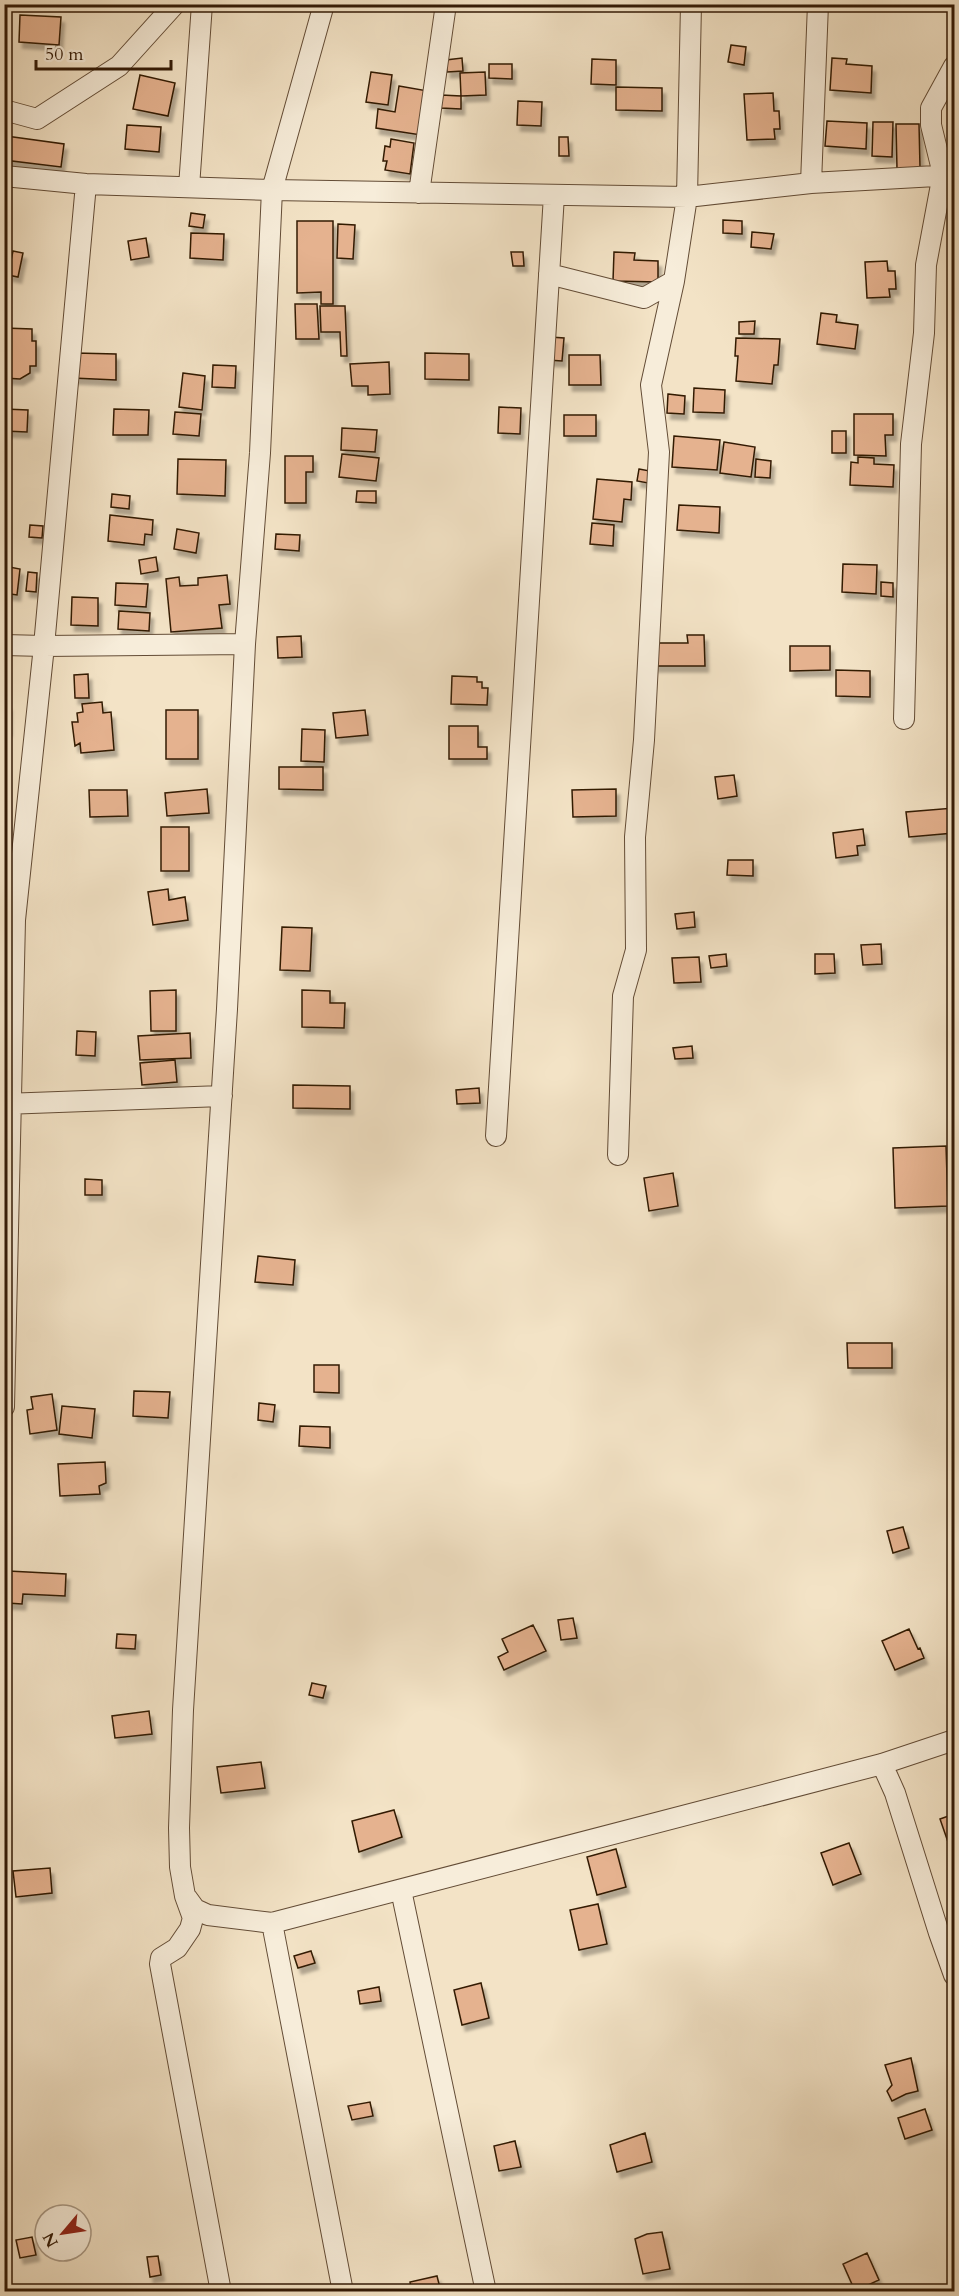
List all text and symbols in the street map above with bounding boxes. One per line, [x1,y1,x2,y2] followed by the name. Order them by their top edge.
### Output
[36,33,171,71] scale bar
[45,42,84,67] text: 50 m
[33,2203,93,2263] north arrow
[38,2228,64,2251] text: N

